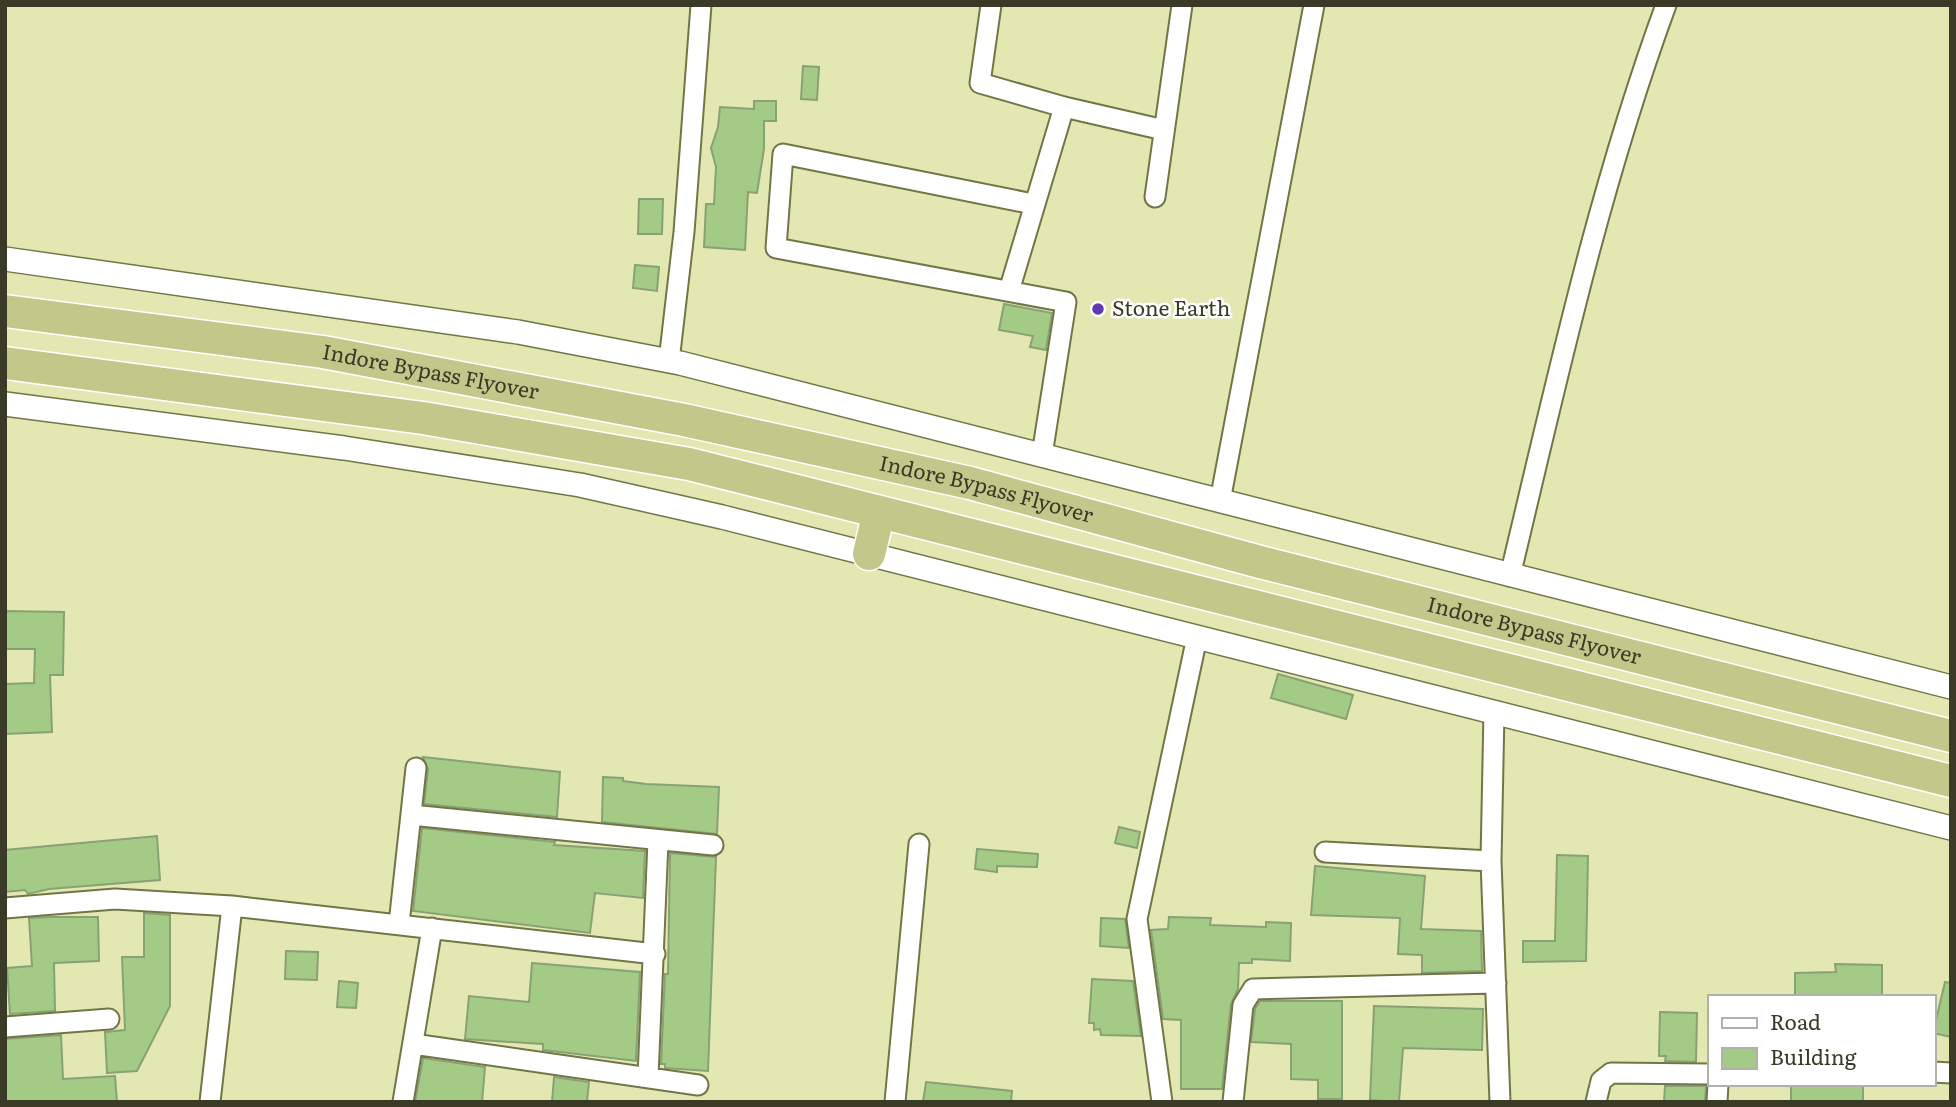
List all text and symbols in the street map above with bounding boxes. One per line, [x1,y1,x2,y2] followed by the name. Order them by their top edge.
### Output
[1112,291,1231,322] place label: Stone Earth
[1090,301,1106,317] marker: Stone Earth
[320,334,542,405] street label: Indore Bypass Flyover
[877,445,1097,529] street label: Indore Bypass Flyover
[1424,587,1645,670] street label: Indore Bypass Flyover
[1708,995,1935,1086] legend
[1770,1005,1821,1036] text: Road
[1770,1040,1857,1071] text: Building

